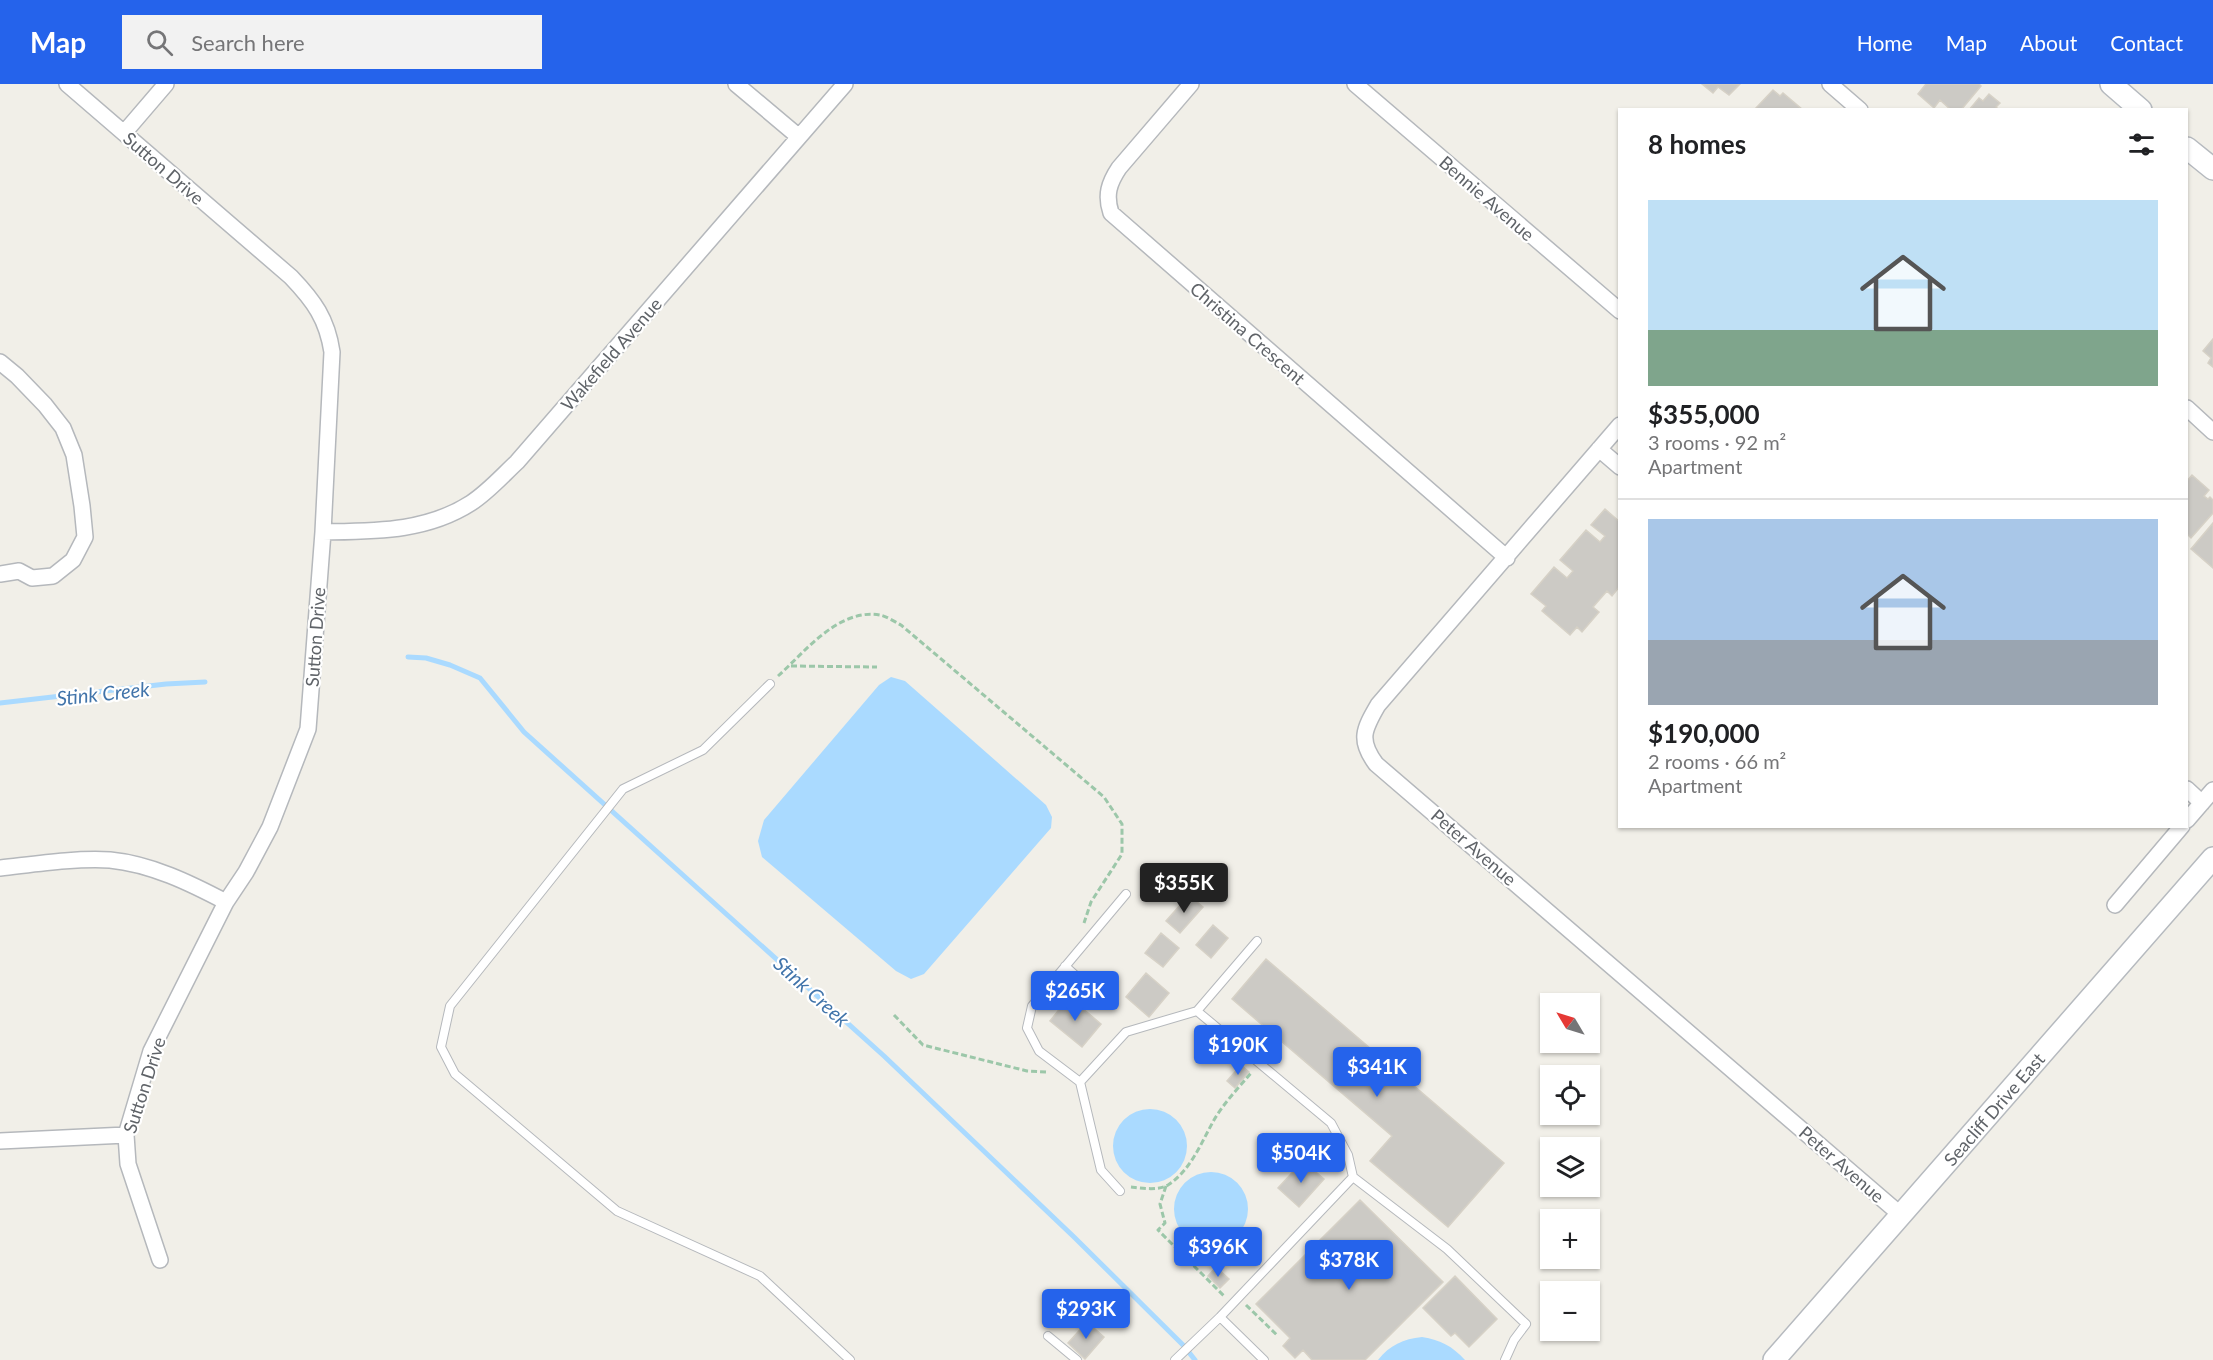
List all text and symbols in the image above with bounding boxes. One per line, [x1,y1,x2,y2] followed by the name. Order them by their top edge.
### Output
[122,15,542,69] search box
[30,25,86,59] text: Map
[143,26,176,59] icon: search
[191,29,305,56] text: Search here
[1857,30,1913,55] text: Home
[1946,30,1987,55] text: Map
[2020,30,2077,55] text: About
[2110,30,2183,55] text: Contact
[119,127,209,209] street label: Sutton Drive
[1648,128,1746,160] text: 8 homes
[2125,128,2158,161] icon: filters
[1435,151,1539,245] street label: Bennie Avenue
[1849,239,1957,347] icon: home
[1186,277,1310,389] street label: Christina Crescent
[556,293,666,415] street label: Wakefield Avenue
[1648,398,1760,430] text: $355,000
[1648,430,1786,454] text: 3 rooms · 92 m²
[1648,454,1742,478] text: Apartment
[1849,558,1957,666] icon: home
[301,587,329,687] street label: Sutton Drive
[55,676,151,710] water label: Stink Creek
[1648,717,1760,749] text: $190,000
[1648,749,1786,773] text: 2 rooms · 66 m²
[1648,773,1742,797] text: Apartment
[1427,804,1521,890] street label: Peter Avenue
[1142,863,1226,914] pin: $355K
[1154,870,1214,894] text: $355K
[769,951,855,1032] water label: Stink Creek
[1033,971,1117,1022] pin: $265K
[1045,978,1105,1002] text: $265K
[1540,993,1600,1053] north arrow
[1540,993,1600,1341] map controls
[1196,1025,1280,1076] pin: $190K
[1208,1032,1268,1056] text: $190K
[118,1034,170,1136] street label: Sutton Drive
[1335,1047,1419,1098] pin: $341K
[1939,1048,2049,1170] street label: Seacliff Drive East
[1347,1054,1407,1078] text: $341K
[1540,1065,1600,1125] button: locate
[1795,1121,1889,1207] street label: Peter Avenue
[1259,1133,1343,1184] pin: $504K
[1540,1137,1600,1197] button: layers
[1271,1140,1331,1164] text: $504K
[1540,1209,1600,1269] button: +
[1176,1227,1260,1278] pin: $396K
[1188,1234,1248,1258] text: $396K
[1307,1240,1391,1291] pin: $378K
[1319,1247,1379,1271] text: $378K
[1540,1281,1600,1341] button: −
[1044,1289,1128,1340] pin: $293K
[1056,1296,1116,1320] text: $293K

